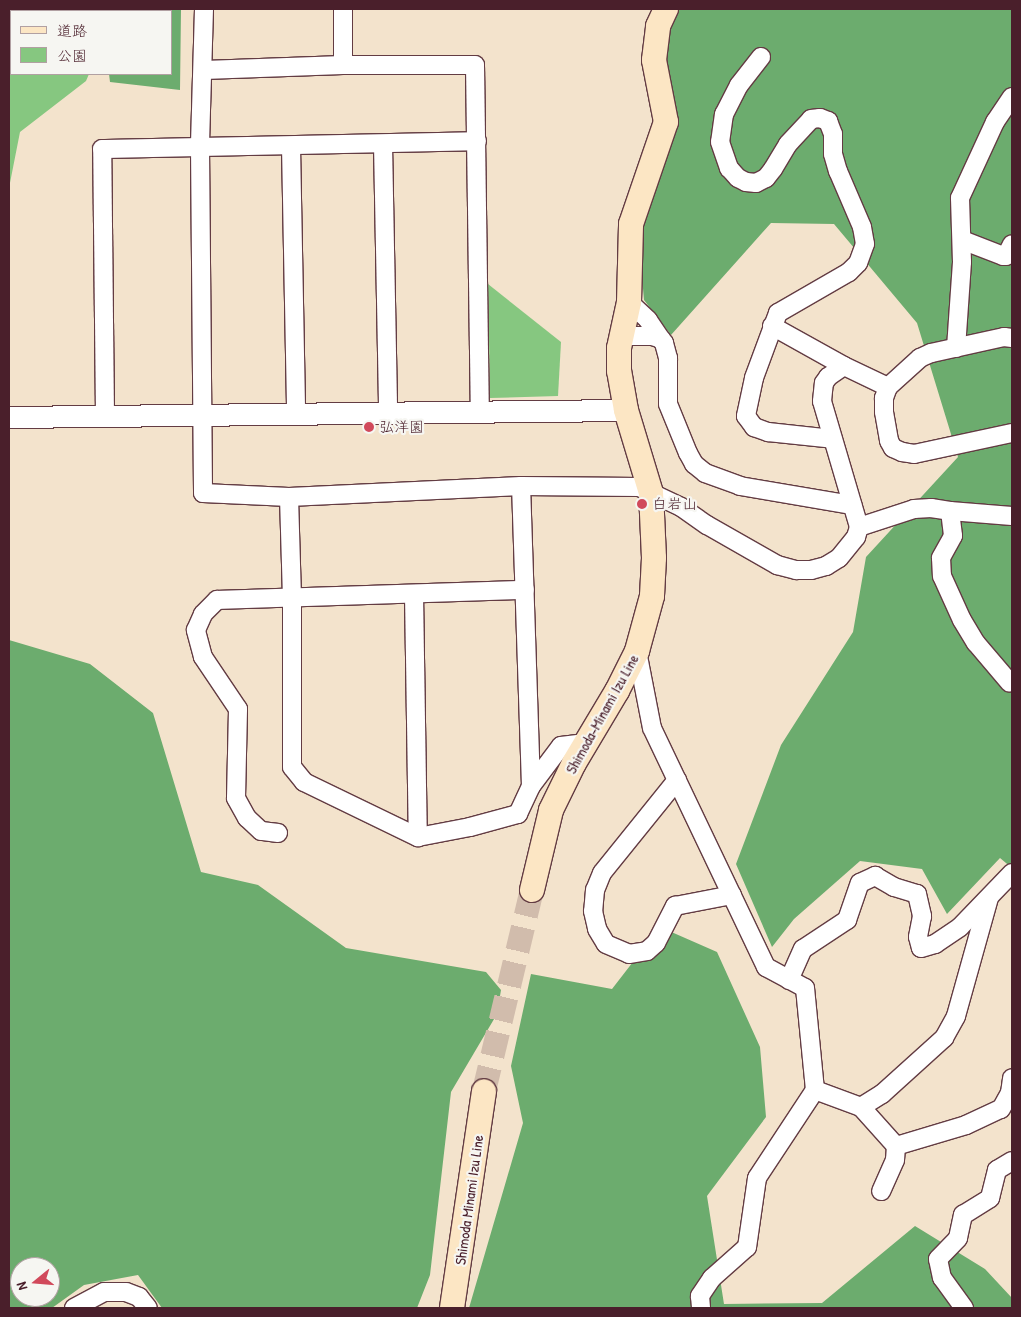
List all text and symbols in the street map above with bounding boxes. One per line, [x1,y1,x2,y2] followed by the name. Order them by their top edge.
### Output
[10,10,172,75] legend
[57,20,87,41] text: 道路
[57,45,87,66] text: 公園
[379,418,424,436] place label: 弘洋園
[363,421,375,433] marker: 弘洋園
[652,495,697,513] place label: 白岩山
[636,498,648,510] marker: 白岩山
[562,651,642,777] street label: Shimoda-Minami Izu Line
[451,1134,487,1266] street label: Shimoda Minami Izu Line
[10,1257,60,1307] north arrow
[11,1280,31,1293] text: N

